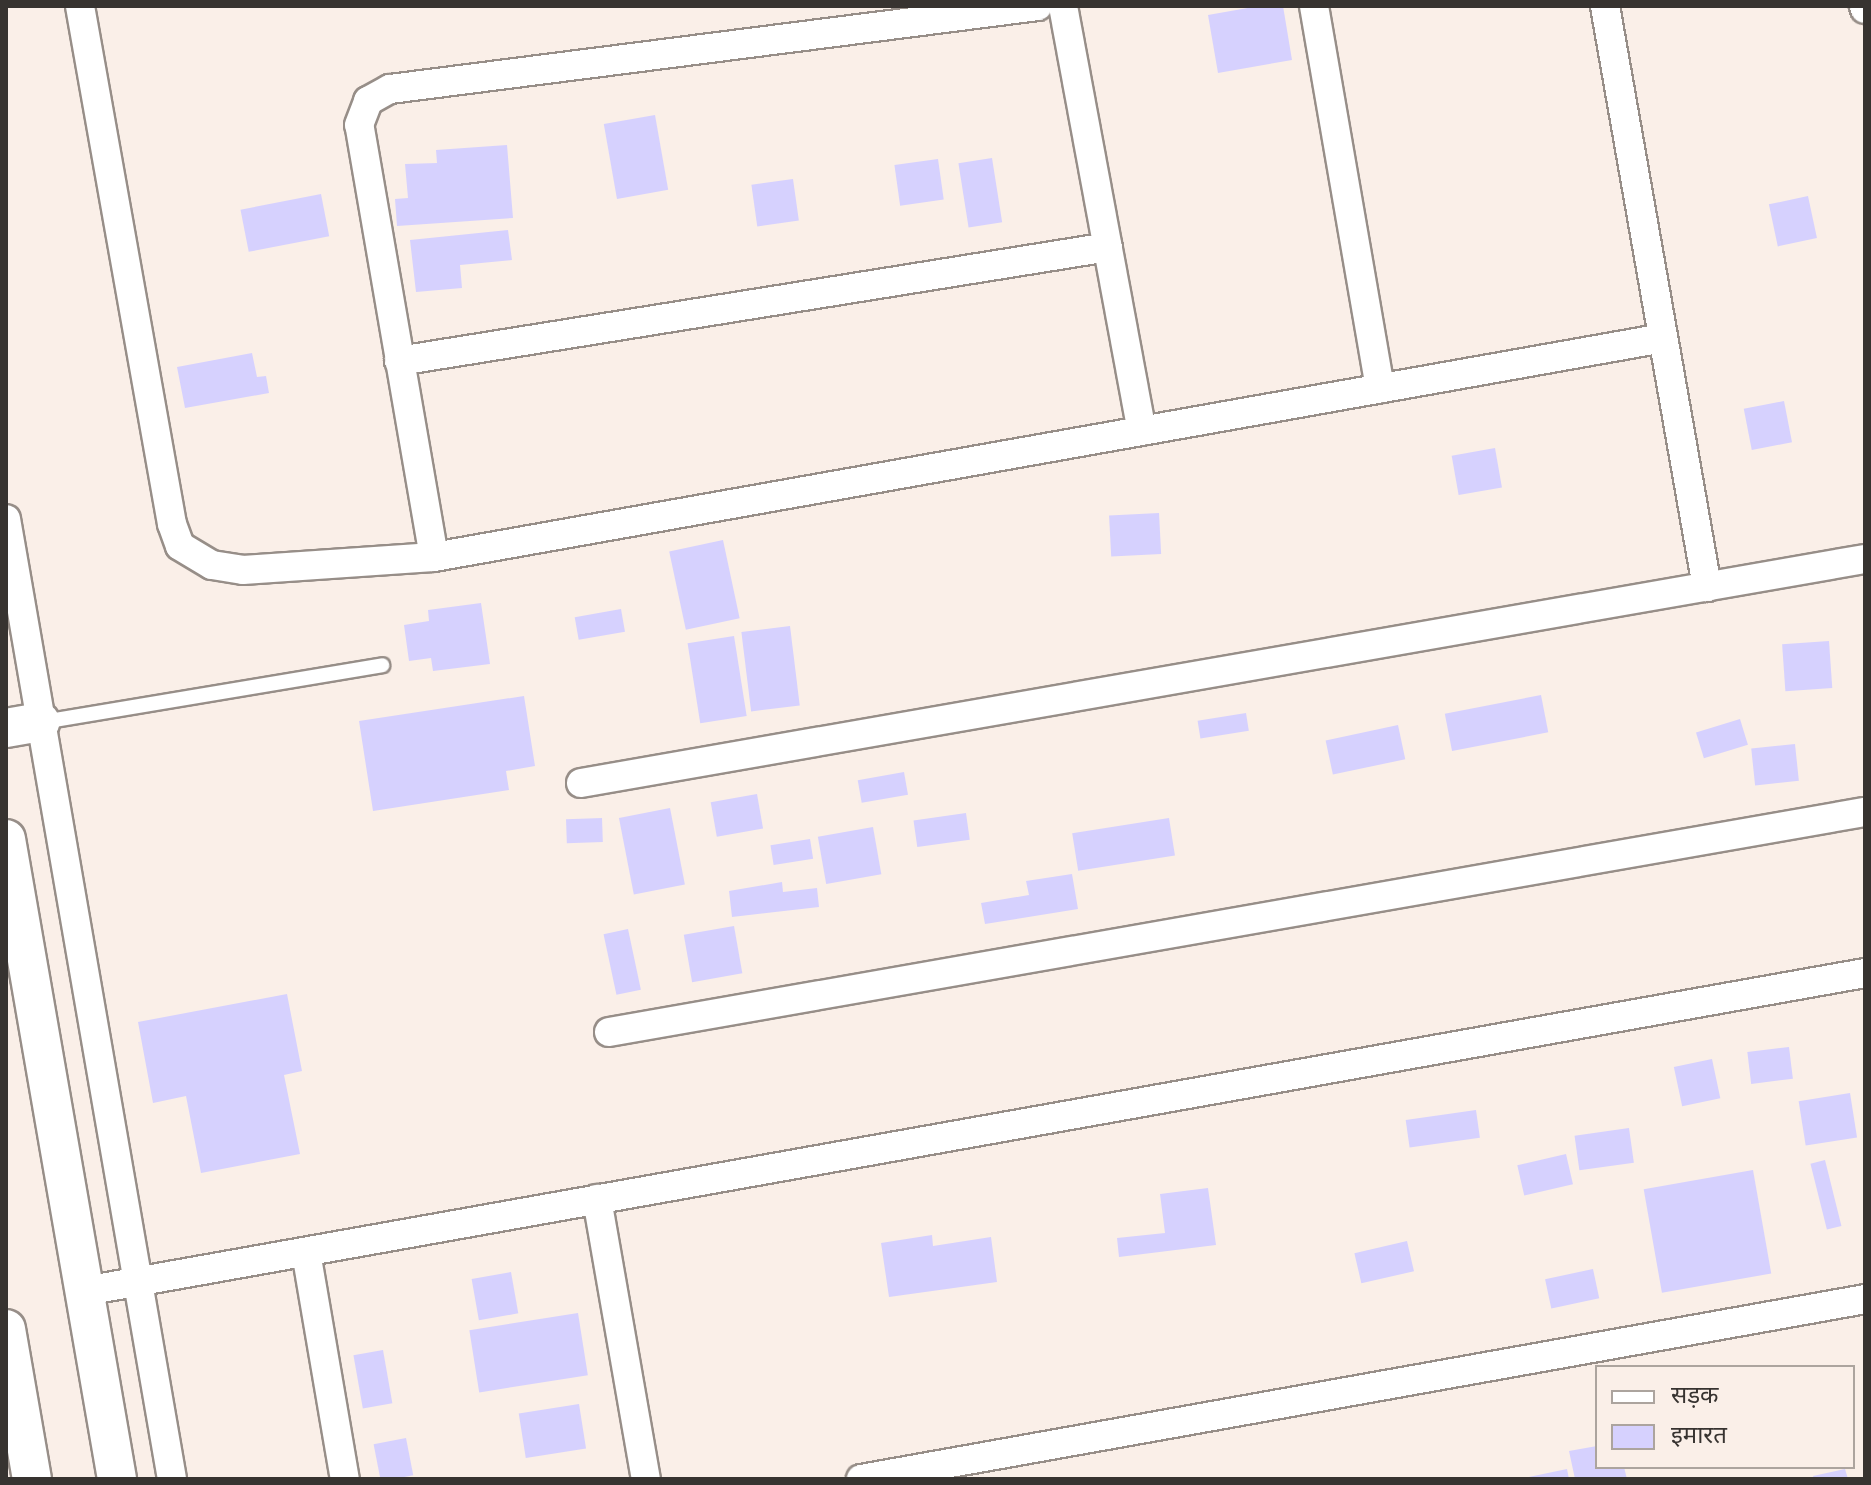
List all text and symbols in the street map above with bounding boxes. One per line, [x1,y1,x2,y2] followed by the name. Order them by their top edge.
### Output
[1595,1365,1855,1469] legend
[1671,1384,1719,1408] text: सड़क
[1671,1424,1727,1448] text: इमारत

